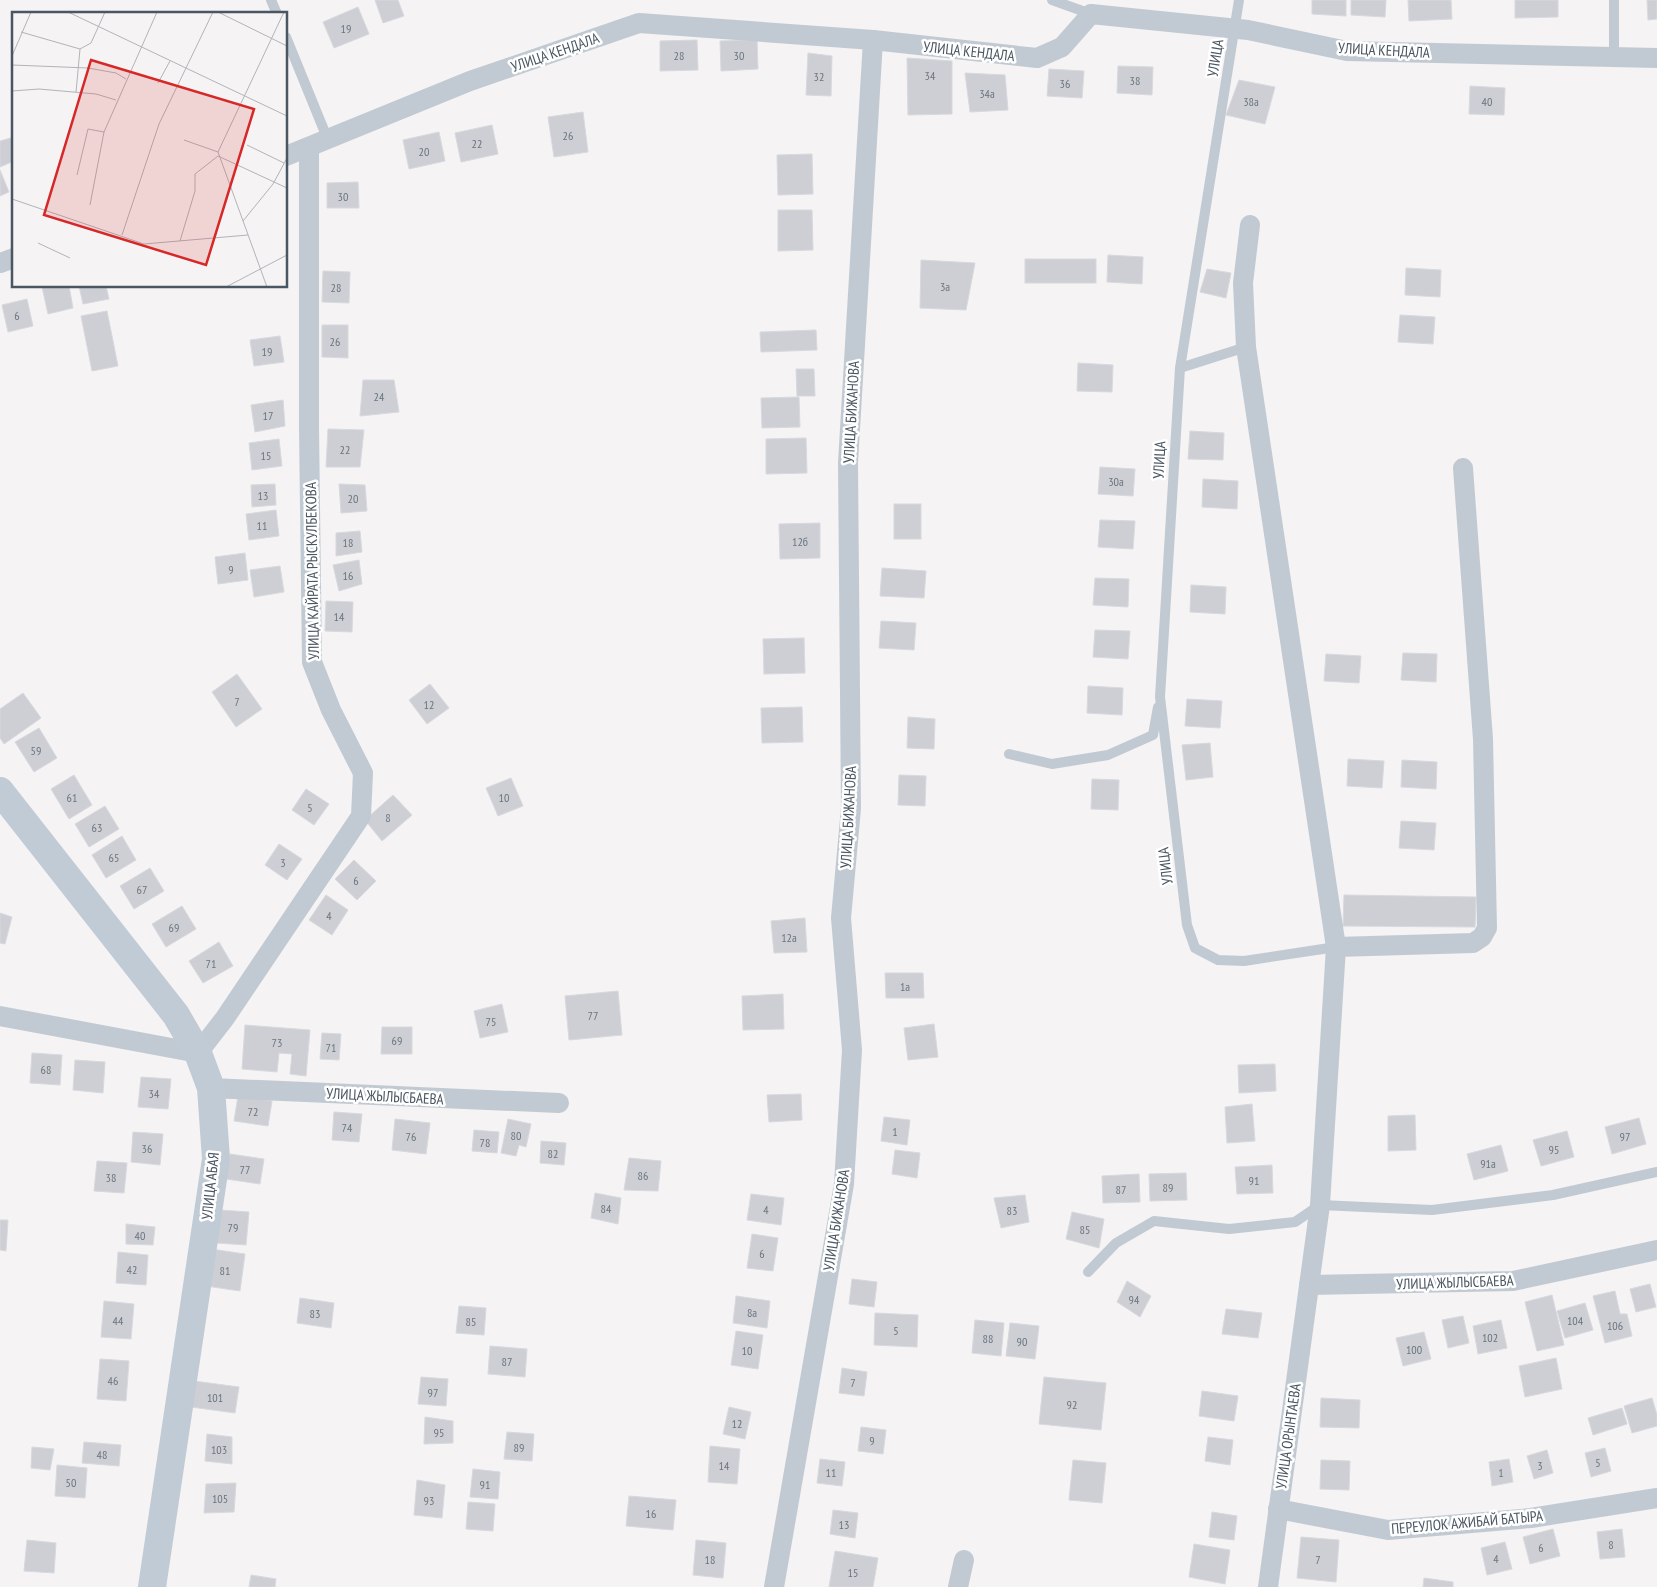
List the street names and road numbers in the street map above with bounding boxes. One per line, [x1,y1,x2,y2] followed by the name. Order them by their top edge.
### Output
[508,28,602,76] street label: УЛИЦА КЕНДАЛА
[922,37,1017,65] street label: УЛИЦА КЕНДАЛА
[1203,37,1227,78] street label: УЛИЦА
[1338,38,1431,62] street label: УЛИЦА КЕНДАЛА
[839,359,863,464] street label: УЛИЦА БИЖАНОВА
[1149,440,1170,479] street label: УЛИЦА
[301,481,323,660] street label: УЛИЦА КАЙРАТА РЫСКУЛБЕКОВА
[836,764,860,869] street label: УЛИЦА БИЖАНОВА
[1153,845,1177,886] street label: УЛИЦА
[326,1083,445,1109] street label: УЛИЦА ЖЫЛЫСБАЕВА
[197,1151,223,1221] street label: УЛИЦА АБАЯ
[819,1167,854,1272] street label: УЛИЦА БИЖАНОВА
[1396,1270,1515,1294] street label: УЛИЦА ЖЫЛЫСБАЕВА
[1271,1381,1305,1490] street label: УЛИЦА ОРЫНТАЕВА
[1390,1506,1545,1538] street label: ПЕРЕУЛОК АЖИБАЙ БАТЫРА

